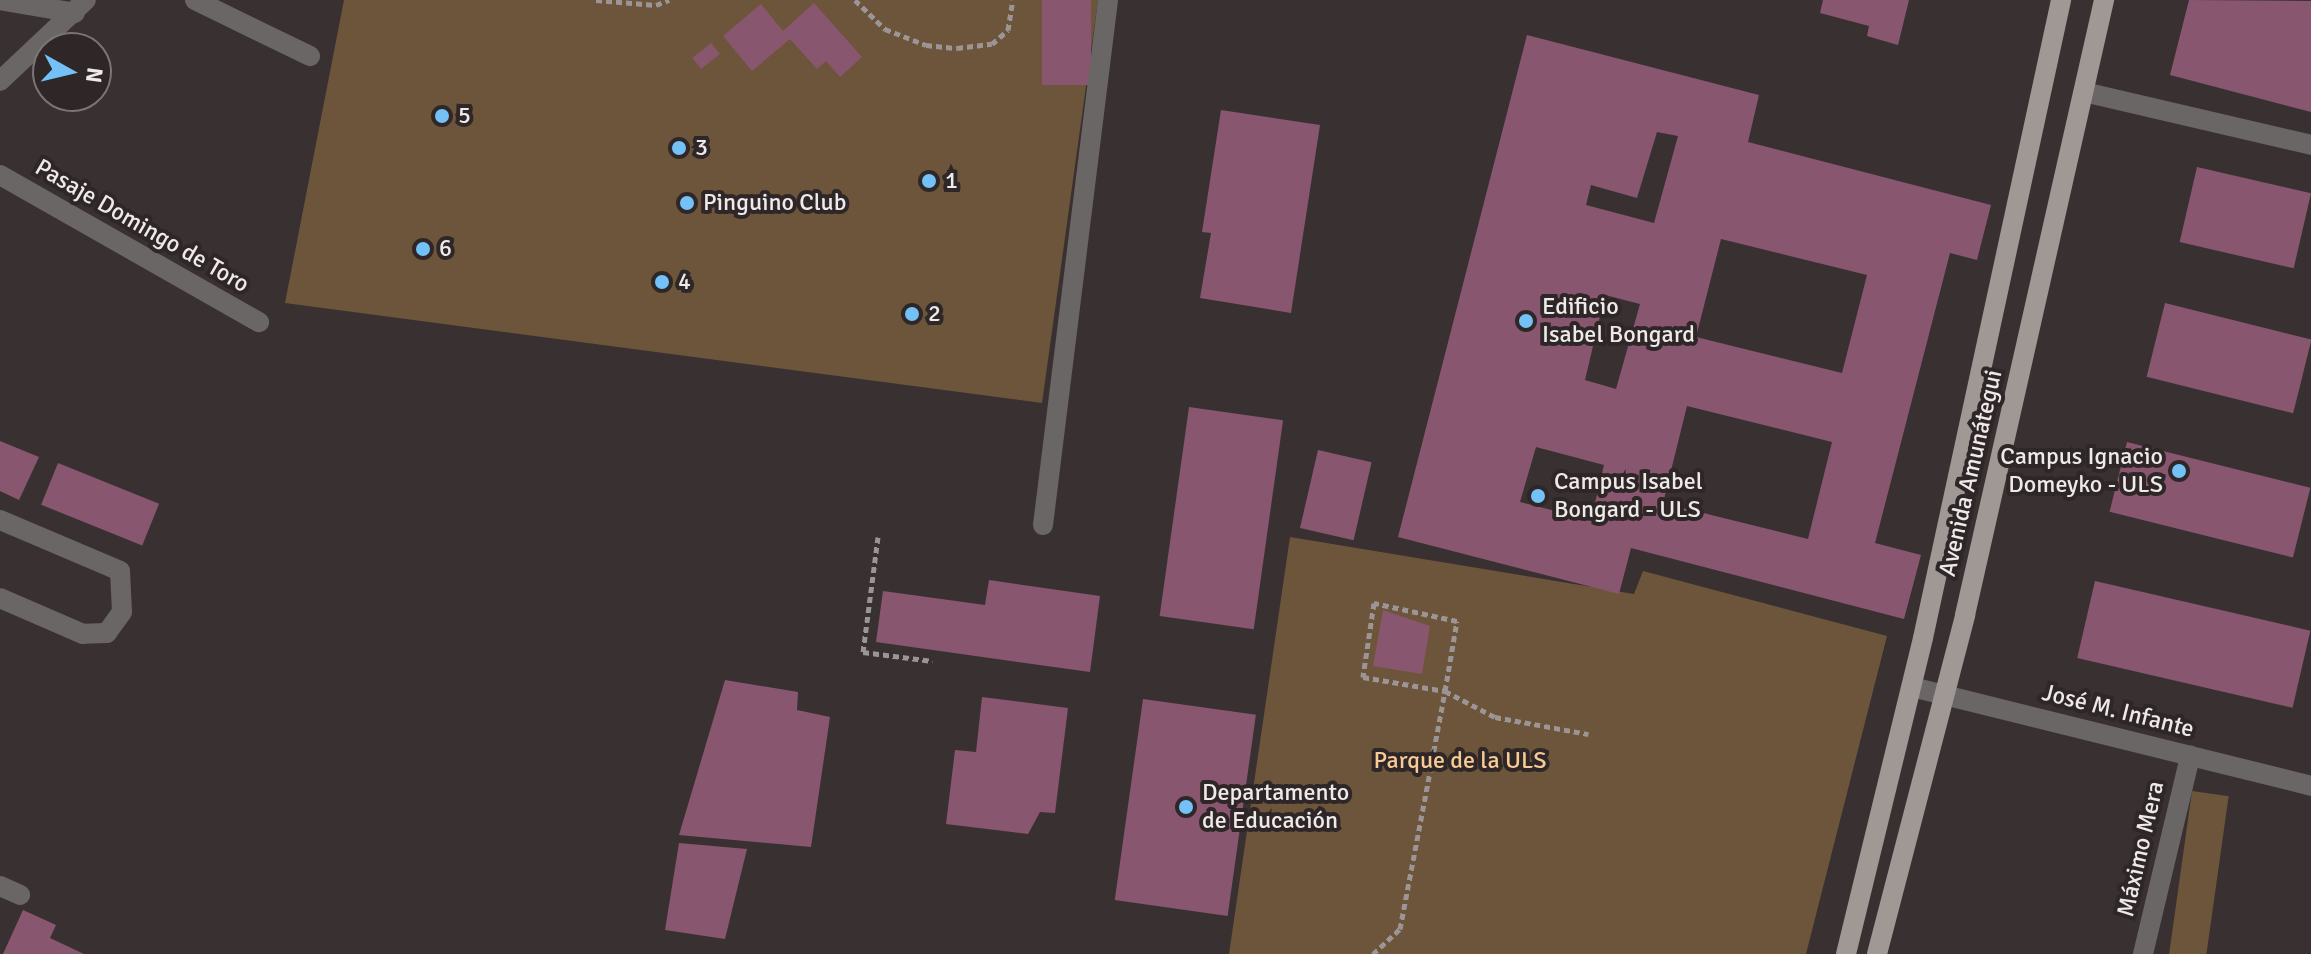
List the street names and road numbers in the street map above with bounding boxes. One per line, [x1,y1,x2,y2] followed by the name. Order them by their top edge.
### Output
[30,153,254,299] street label: Pasaje Domingo de Toro
[1933,367,2009,579] street label: Avenida Amunátegui
[2039,678,2197,744] street label: José M. Infante
[2111,778,2171,920] street label: Máximo Mera

